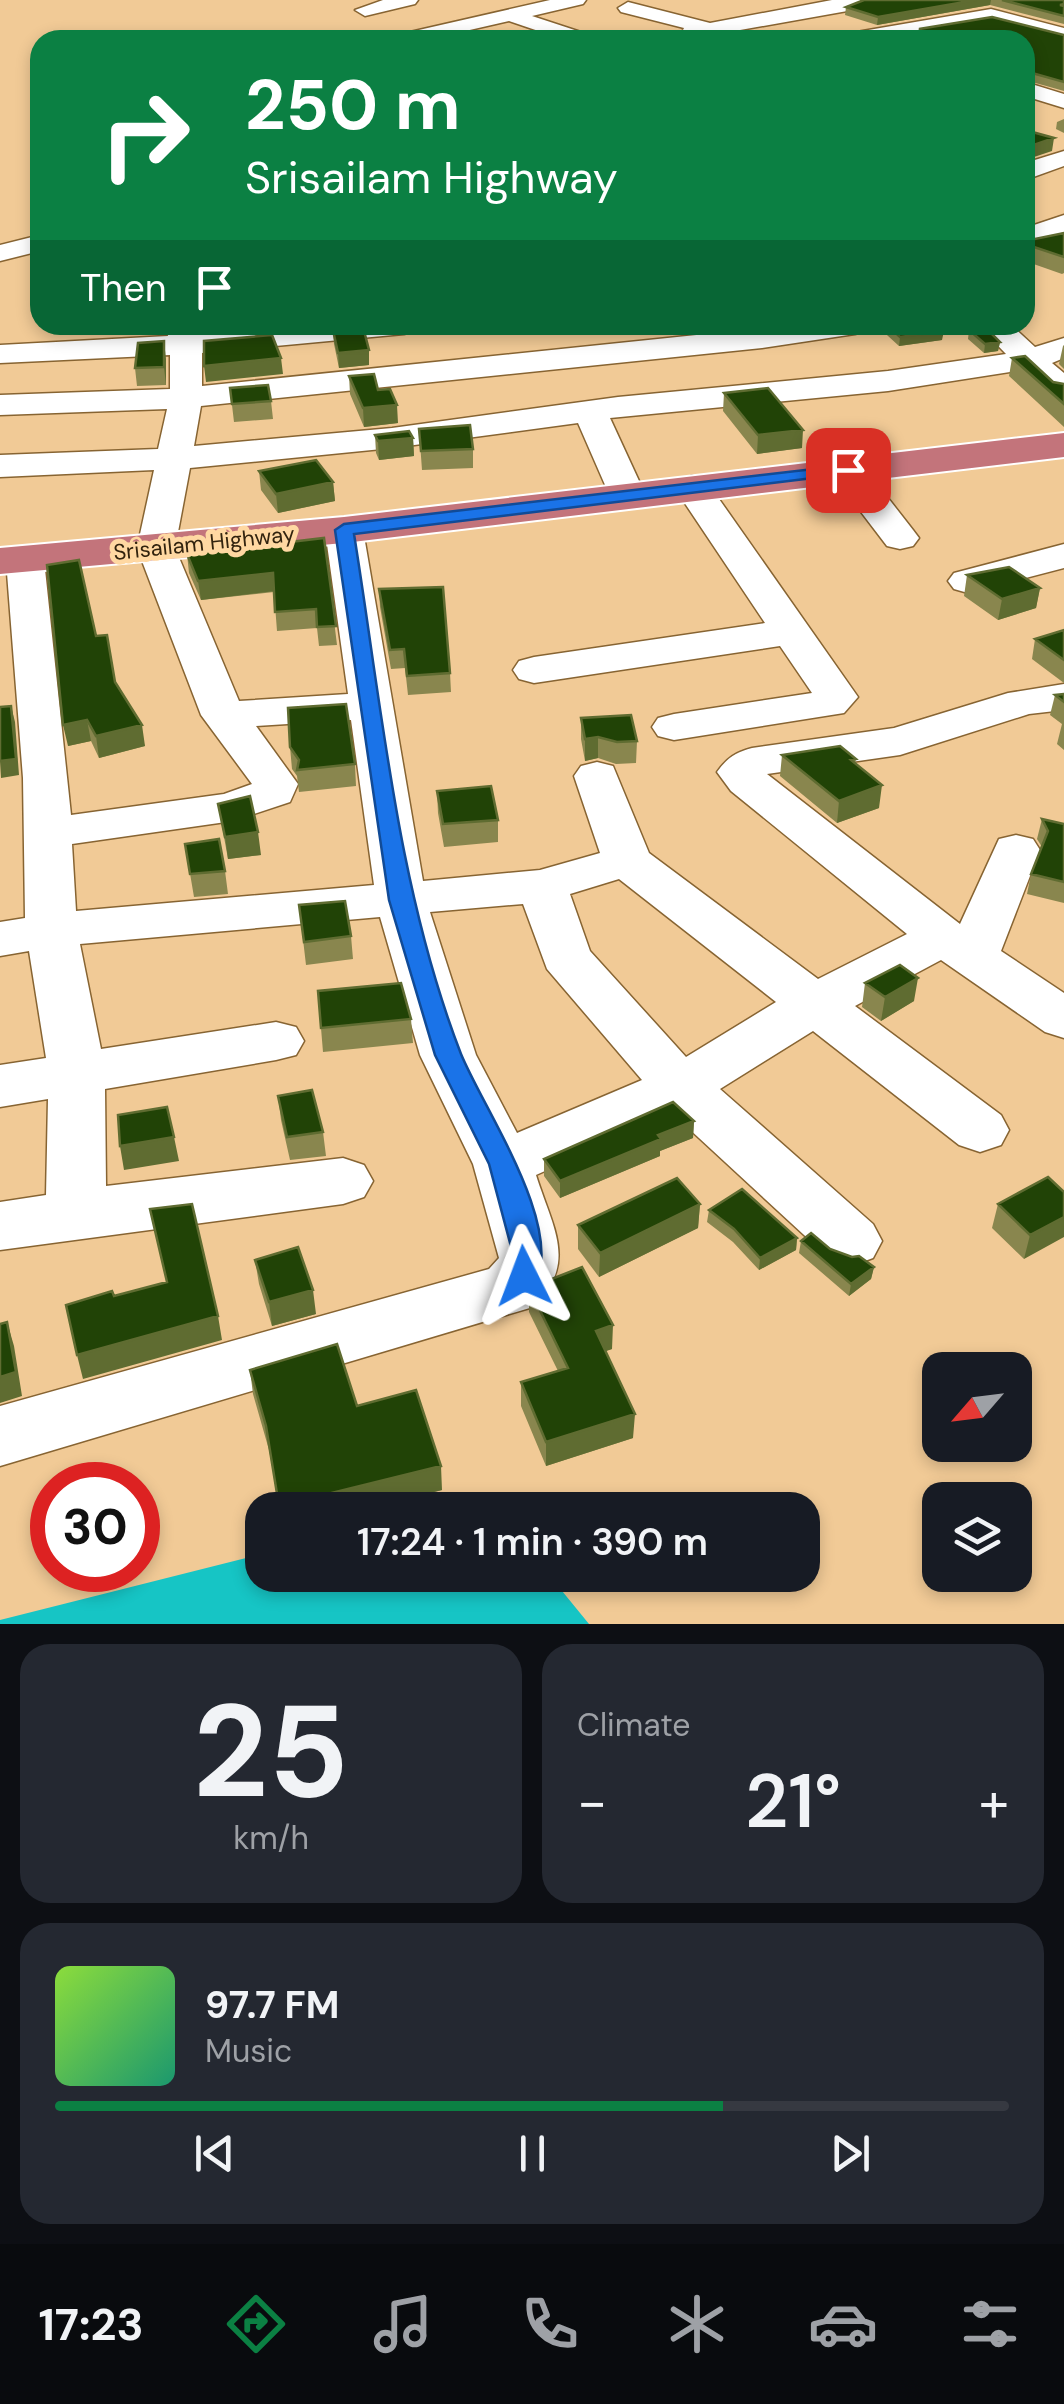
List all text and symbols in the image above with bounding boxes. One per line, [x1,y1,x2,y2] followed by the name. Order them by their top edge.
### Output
[245,60,461,151] text: 250 m
[80,70,210,200] icon: right
[245,148,618,207] text: Srisailam Highway
[187,260,242,315] icon: arrive
[80,263,167,313] text: Then
[806,428,891,513] pin
[821,443,876,498] icon: arrive
[112,519,296,567] street label: Srisailam Highway
[472,1224,576,1328] position arrow
[922,1352,1032,1462] north arrow
[922,1352,1032,1592] map controls
[30,1462,160,1592] speed limit sign: 30
[922,1482,1032,1592] button: layers
[357,1517,708,1567] text: 17:24 · 1 min · 390 m
[193,1667,349,1836] text: 25
[577,1704,691,1746] text: Climate
[745,1753,841,1850] text: 21°
[577,1766,607,1838] text: −
[979,1766,1009,1838] text: +
[233,1817,309,1859] text: km/h
[205,1980,339,2030] text: 97.7 FM
[205,2030,292,2072] text: Music
[187,2126,242,2181] icon: previous
[505,2126,560,2181] icon: pause
[823,2126,878,2181] icon: next
[221,2289,291,2359] icon: directions
[368,2289,438,2359] icon: music
[515,2289,585,2359] icon: phone
[662,2289,732,2359] icon: climate
[808,2289,878,2359] icon: car
[955,2289,1025,2359] icon: filters
[38,2295,144,2354] text: 17:23

